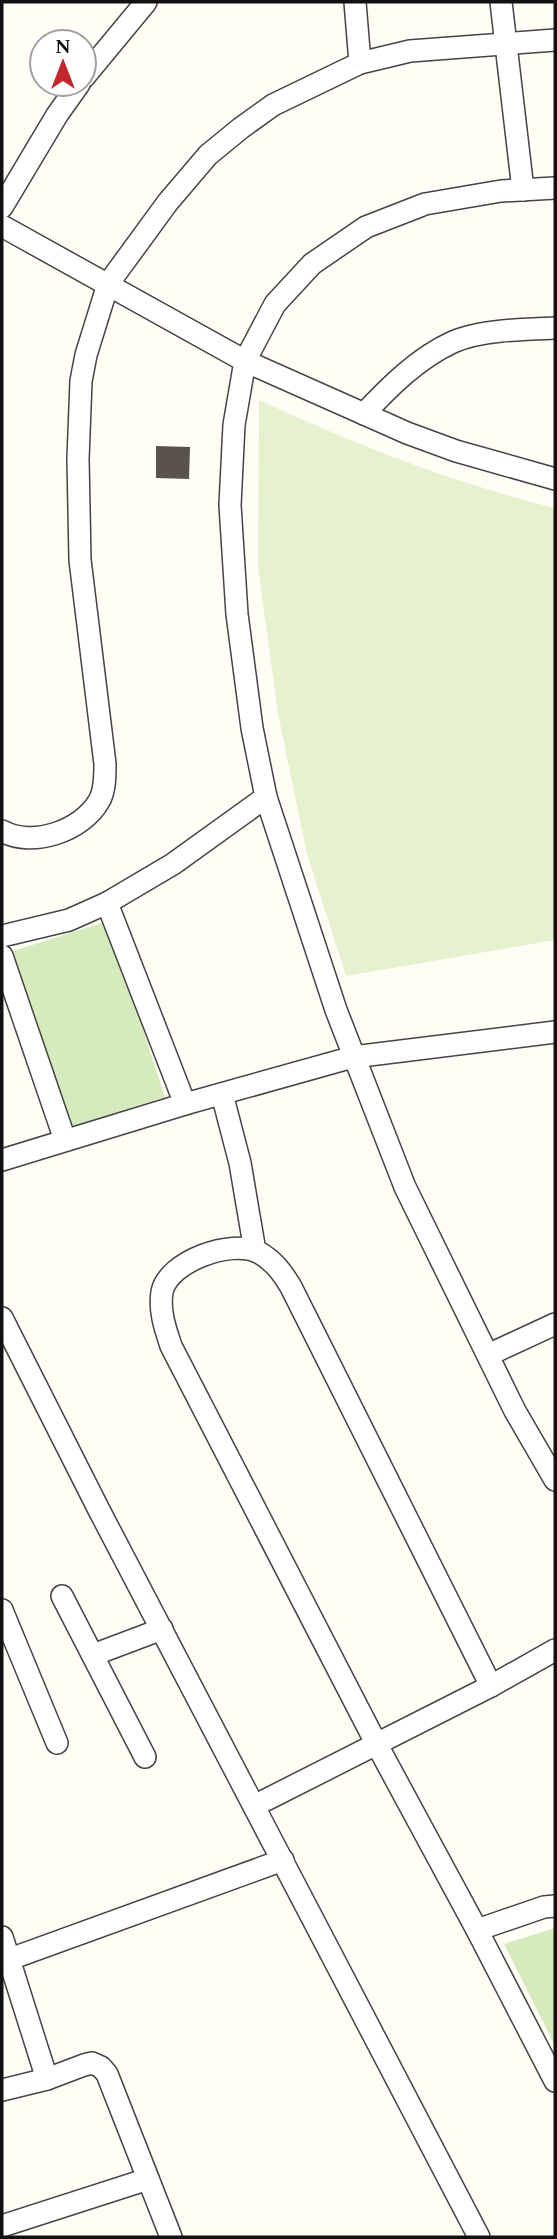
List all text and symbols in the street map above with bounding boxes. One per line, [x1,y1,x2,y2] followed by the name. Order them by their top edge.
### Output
[28,28,98,98] north arrow
[55,33,71,62] text: N

